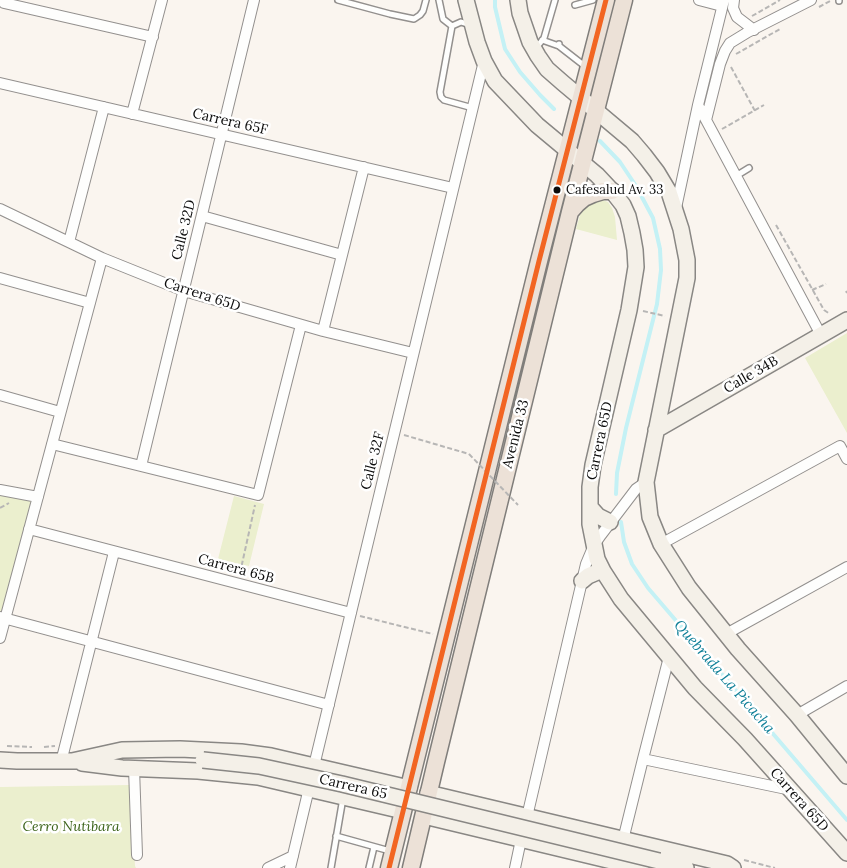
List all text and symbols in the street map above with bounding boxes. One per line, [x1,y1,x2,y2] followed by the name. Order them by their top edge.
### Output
[191,105,269,139] street label: Carrera 65F
[566,182,663,198] place label: Cafesalud Av. 33
[552,185,562,195] marker: Cafesalud Av. 33
[168,198,200,262] street label: Calle 32D
[162,275,242,315] street label: Carrera 65D
[721,353,781,397] street label: Calle 34B
[499,398,533,470] street label: Avenida 33
[584,400,616,482] street label: Carrera 65D
[358,430,388,492] street label: Calle 32F
[196,551,276,587] street label: Carrera 65B
[670,617,778,737] water label: Quebrada La Picacha
[766,765,832,835] street label: Carrera 65D
[317,771,389,803] street label: Carrera 65
[22,819,120,835] park label: Cerro Nutibara

